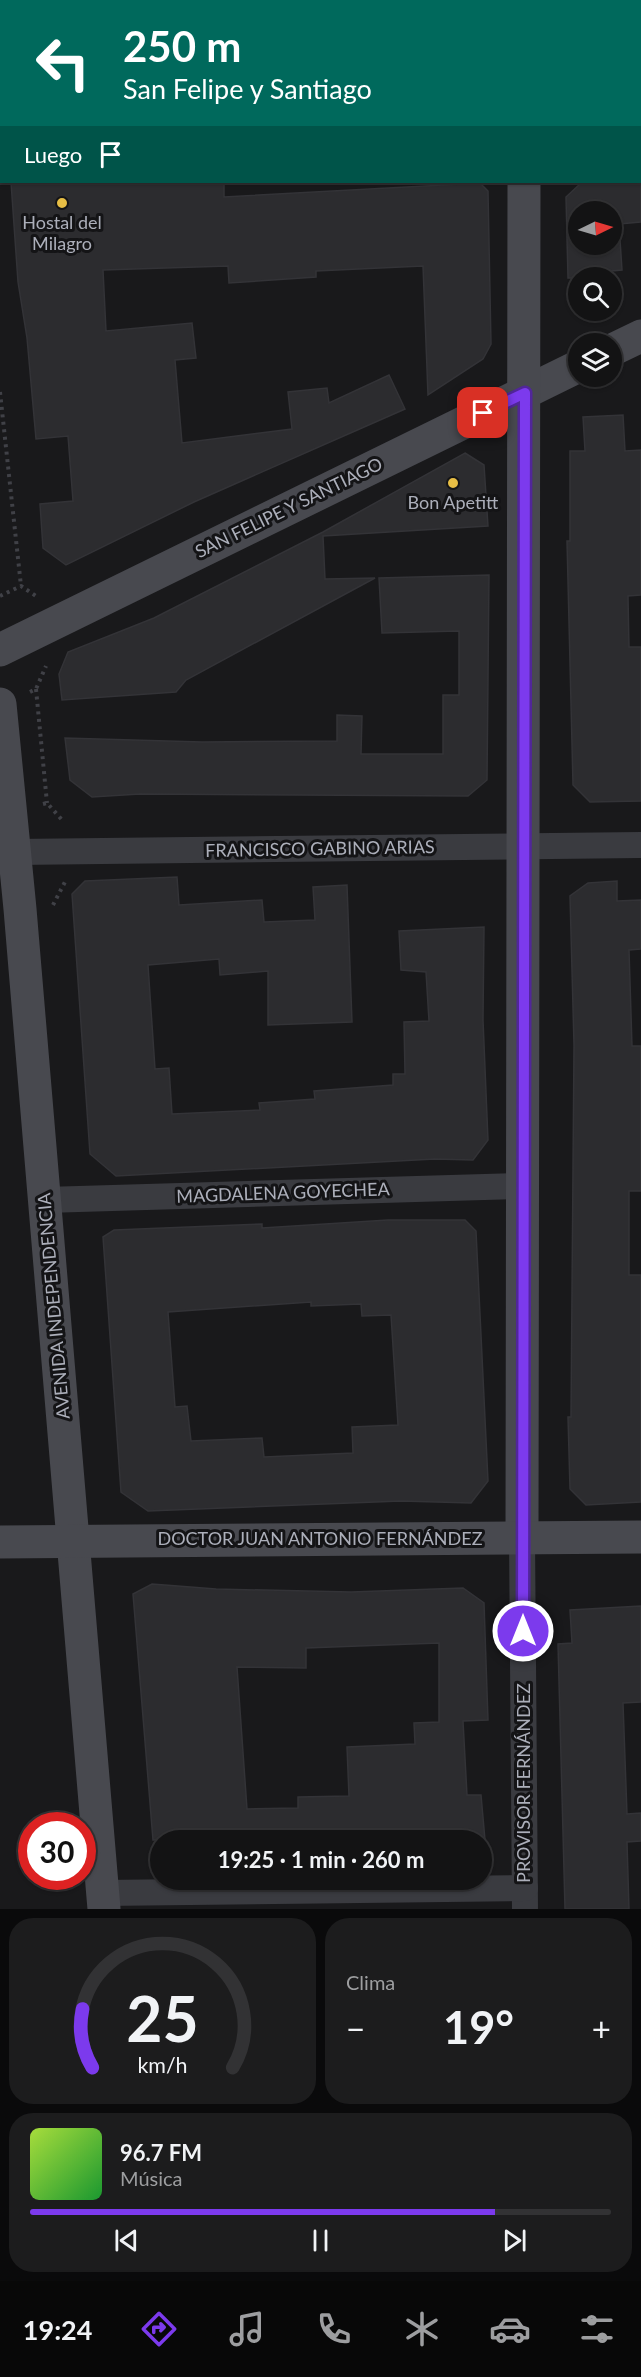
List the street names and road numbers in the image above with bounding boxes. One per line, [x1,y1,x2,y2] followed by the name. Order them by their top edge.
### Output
[191,452,386,562] street label: SAN FELIPE Y SANTIAGO
[205,835,435,861] street label: FRANCISCO GABINO ARIAS
[176,1177,391,1207] street label: MAGDALENA GOYECHEA
[32,1191,74,1420] street label: AVENIDA INDEPENDENCIA
[157,1527,483,1549] street label: DOCTOR JUAN ANTONIO FERNÁNDEZ
[512,1683,534,1883] street label: PROVISOR FERNÁNDEZ

